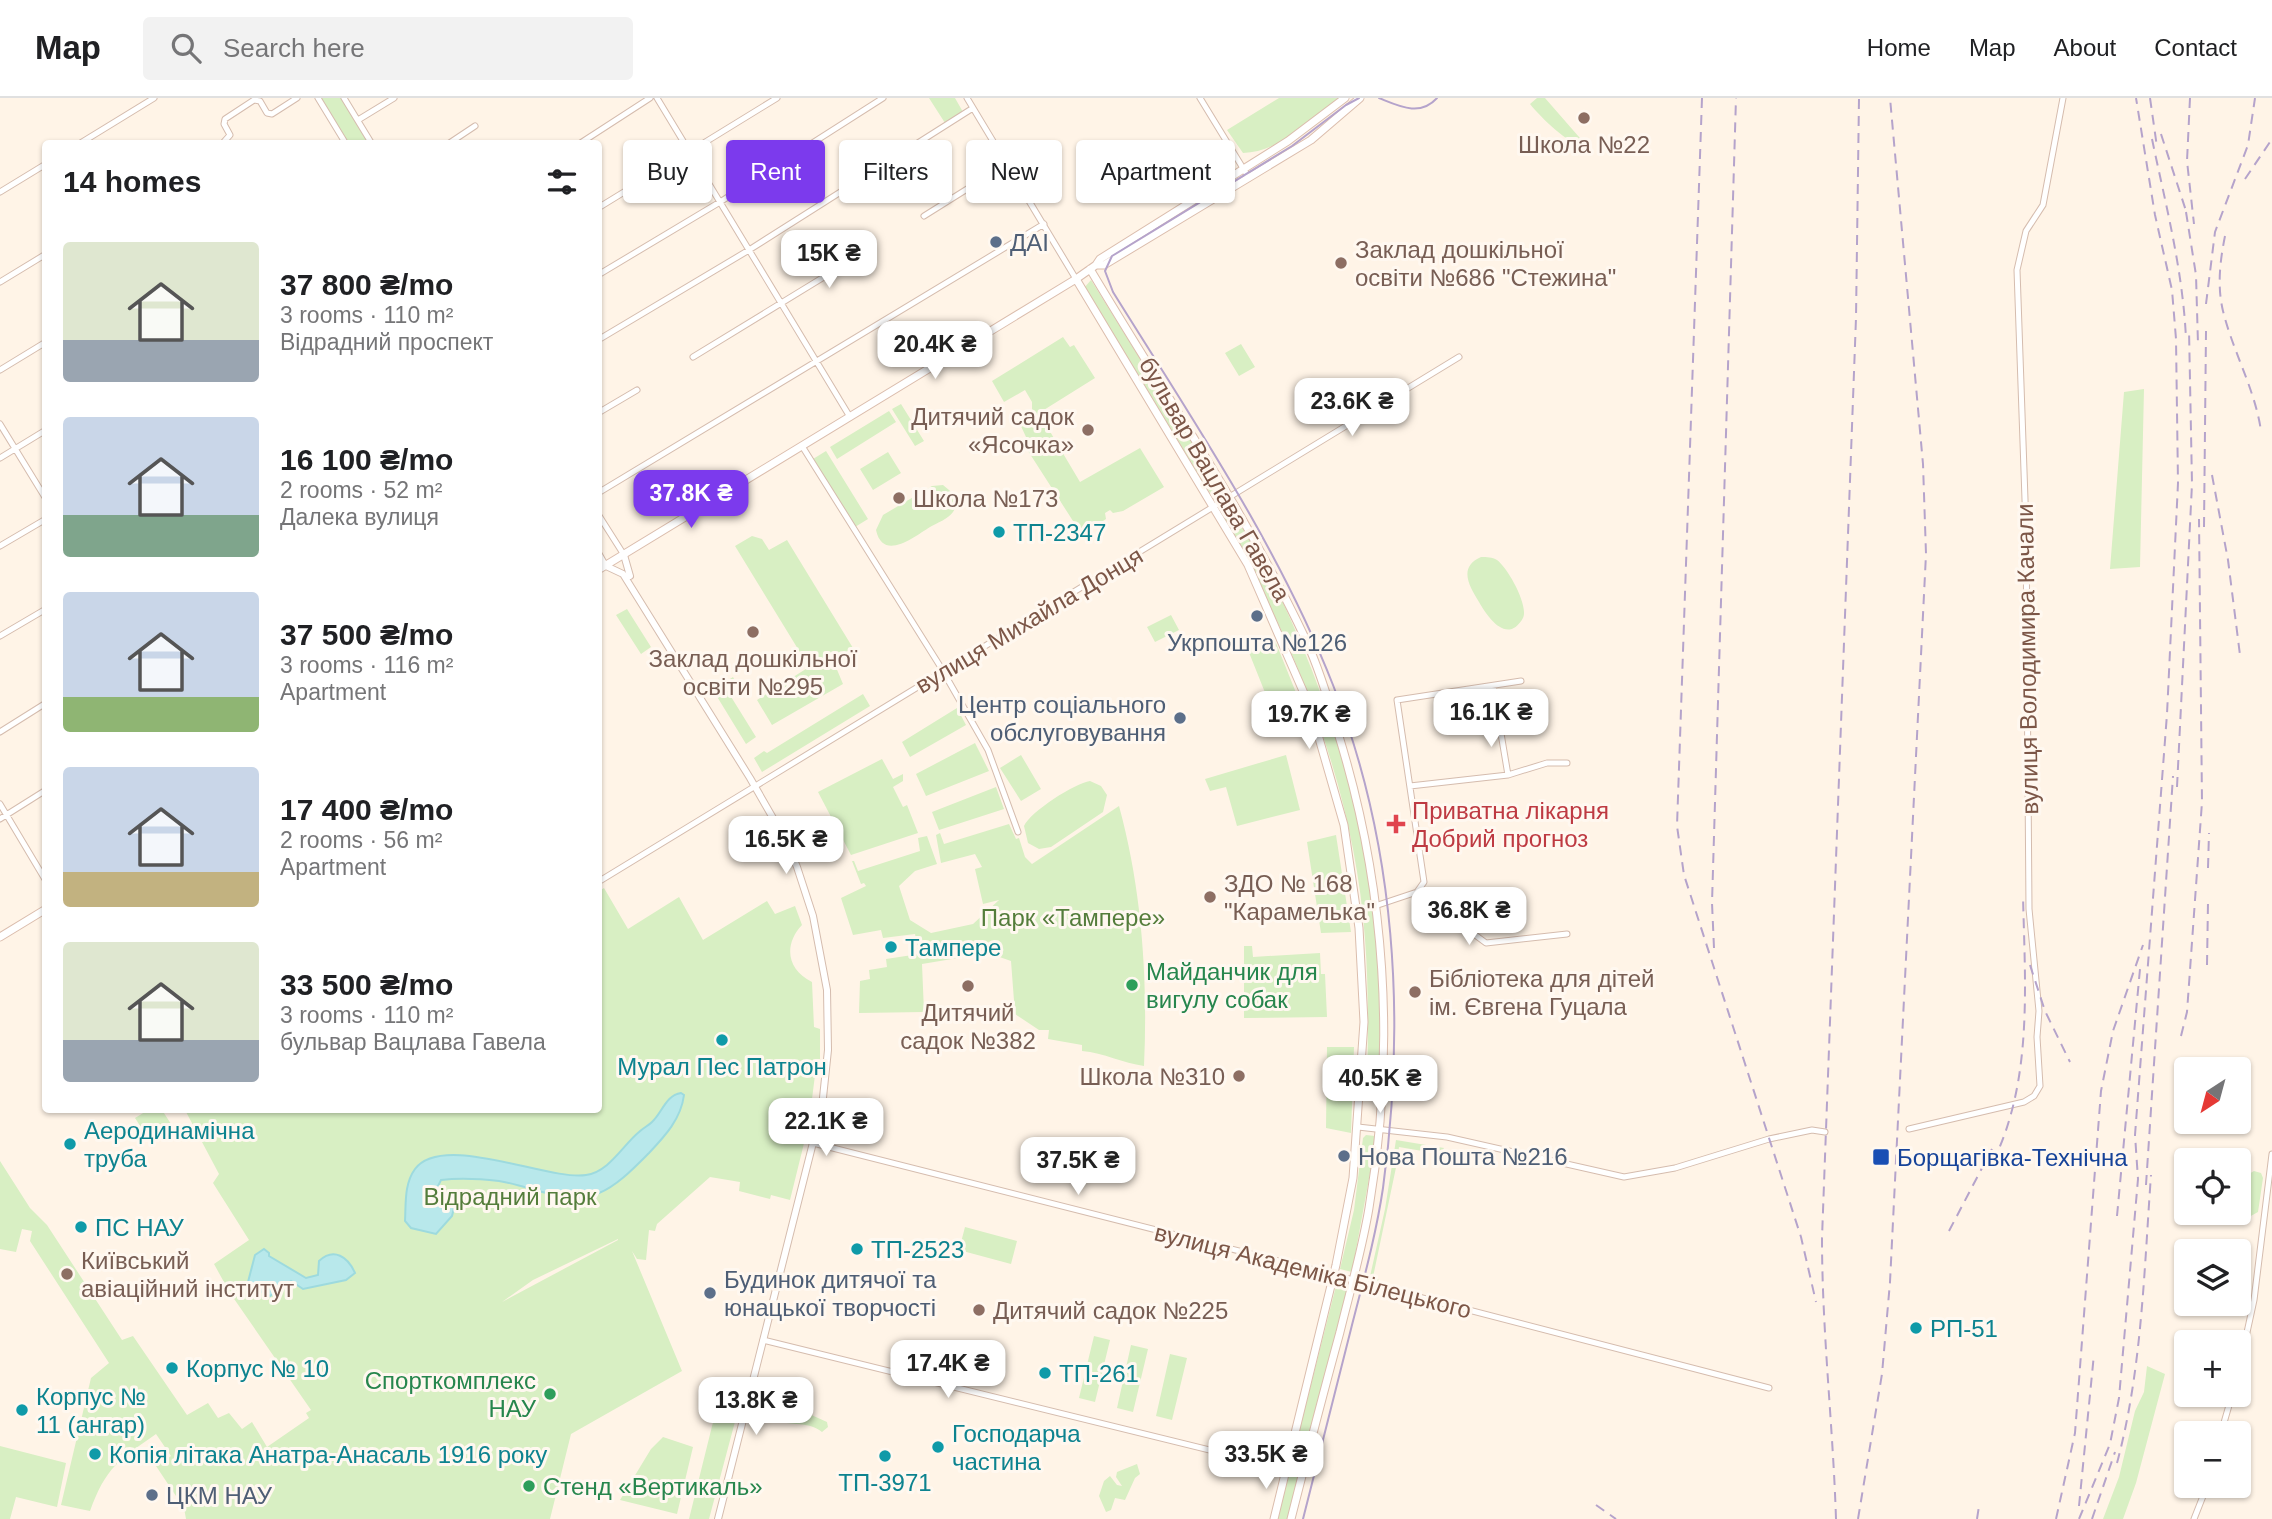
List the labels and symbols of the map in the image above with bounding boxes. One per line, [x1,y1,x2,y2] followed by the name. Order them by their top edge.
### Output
[1576,110,1592,126] marker: Школа №22
[1518,131,1650,158] place label: Школа №22
[1010,229,1049,256] place label: ДАІ
[780,230,878,290] pin: 15K ₴
[988,234,1004,250] marker: ДАІ
[1355,236,1616,291] place label: Заклад дошкільної освіти №686 "Стежина"
[1333,255,1349,271] marker: Заклад дошкільної освіти №686 "Стежина"
[870,322,1000,381] pin: 20.4K ₴
[1134,352,1296,606] street label: бульвар Вацлава Гавела
[1287,378,1417,438] pin: 23.6K ₴
[911,403,1074,458] place label: Дитячий садок «Ясочка»
[1080,422,1096,438] marker: Дитячий садок «Ясочка»
[626,470,756,530] pin: 37.8K ₴
[913,485,1058,512] place label: Школа №173
[891,490,907,506] marker: Школа №173
[2011,503,2043,815] street label: вулиця Володимира Качали
[1013,519,1106,546] place label: ТП-2347
[991,524,1007,540] marker: ТП-2347
[910,541,1148,699] street label: вулиця Михайла Донця
[1249,608,1265,624] marker: Укрпошта №126
[745,624,761,640] marker: Заклад дошкільної освіти №295
[1167,629,1347,656] place label: Укрпошта №126
[649,645,858,700] place label: Заклад дошкільної освіти №295
[1426,690,1556,749] pin: 16.1K ₴
[958,691,1166,746] place label: Центр соціального обслуговування
[1244,692,1374,751] pin: 19.7K ₴
[1172,710,1188,726] marker: Центр соціального обслуговування
[1412,797,1609,852] place label: Приватна лікарня Добрий прогноз
[1386,814,1406,834] marker: Приватна лікарня Добрий прогноз
[721,816,851,876] pin: 16.5K ₴
[1224,870,1375,925] place label: ЗДО № 168 "Карамелька"
[1404,888,1534,947] pin: 36.8K ₴
[1202,889,1218,905] marker: ЗДО № 168 "Карамелька"
[981,904,1165,931] park label: Парк «Тампере»
[905,934,1001,961] place label: Тампере
[883,939,899,955] marker: Тампере
[1146,958,1318,1013] place label: Майданчик для вигулу собак
[1429,965,1655,1020] place label: Бібліотека для дітей ім. Євгена Гуцала
[1124,977,1140,993] marker: Майданчик для вигулу собак
[960,978,976,994] marker: Дитячий садок №382
[1407,984,1423,1000] marker: Бібліотека для дітей ім. Євгена Гуцала
[900,999,1036,1054] place label: Дитячий садок №382
[714,1032,730,1048] marker: Мурал Пес Патрон
[617,1053,827,1080] place label: Мурал Пес Патрон
[1315,1056,1445,1115] pin: 40.5K ₴
[2174,1057,2250,1134] north arrow
[1080,1063,1225,1090] place label: Школа №310
[1231,1068,1247,1084] marker: Школа №310
[761,1098,891,1158] pin: 22.1K ₴
[84,1117,255,1172] place label: Аеродинамічна труба
[62,1136,78,1152] marker: Аеродинамічна труба
[1013,1138,1143,1197] pin: 37.5K ₴
[1358,1143,1568,1170] place label: Нова Пошта №216
[1897,1144,2128,1171] place label: Борщагівка-Технічна
[1871,1147,1891,1167] marker: Борщагівка-Технічна
[1336,1148,1352,1164] marker: Нова Пошта №216
[424,1183,597,1210] park label: Відрадний парк
[95,1214,185,1241] place label: ПС НАУ
[73,1219,89,1235] marker: ПС НАУ
[1152,1219,1474,1323] street label: вулиця Академіка Білецького
[871,1236,964,1263] place label: ТП-2523
[849,1241,865,1257] marker: ТП-2523
[81,1247,294,1302] place label: Київський авіаційний інститут
[59,1266,75,1282] marker: Київський авіаційний інститут
[724,1266,937,1321] place label: Будинок дитячої та юнацької творчості
[702,1285,718,1301] marker: Будинок дитячої та юнацької творчості
[993,1297,1228,1324] place label: Дитячий садок №225
[971,1302,987,1318] marker: Дитячий садок №225
[1930,1315,1998,1342] place label: РП-51
[1908,1320,1924,1336] marker: РП-51
[883,1340,1013,1400] pin: 17.4K ₴
[186,1355,329,1382] place label: Корпус № 10
[164,1360,180,1376] marker: Корпус № 10
[1059,1360,1139,1387] place label: ТП-261
[1037,1365,1053,1381] marker: ТП-261
[365,1367,537,1422] place label: Спорткомплекс НАУ
[691,1378,821,1437] pin: 13.8K ₴
[36,1383,146,1438] place label: Корпус № 11 (ангар)
[542,1386,558,1402] marker: Спорткомплекс НАУ
[14,1402,30,1418] marker: Корпус № 11 (ангар)
[952,1420,1081,1475] place label: Господарча частина
[1201,1432,1331,1491] pin: 33.5K ₴
[930,1439,946,1455] marker: Господарча частина
[109,1441,547,1468] place label: Копія літака Анатра-Анасаль 1916 року
[87,1446,103,1462] marker: Копія літака Анатра-Анасаль 1916 року
[877,1448,893,1464] marker: ТП-3971
[838,1469,932,1496] place label: ТП-3971
[543,1473,762,1500] place label: Стенд «Вертикаль»
[521,1478,537,1494] marker: Стенд «Вертикаль»
[166,1482,273,1509] place label: ЦКМ НАУ
[144,1487,160,1503] marker: ЦКМ НАУ

